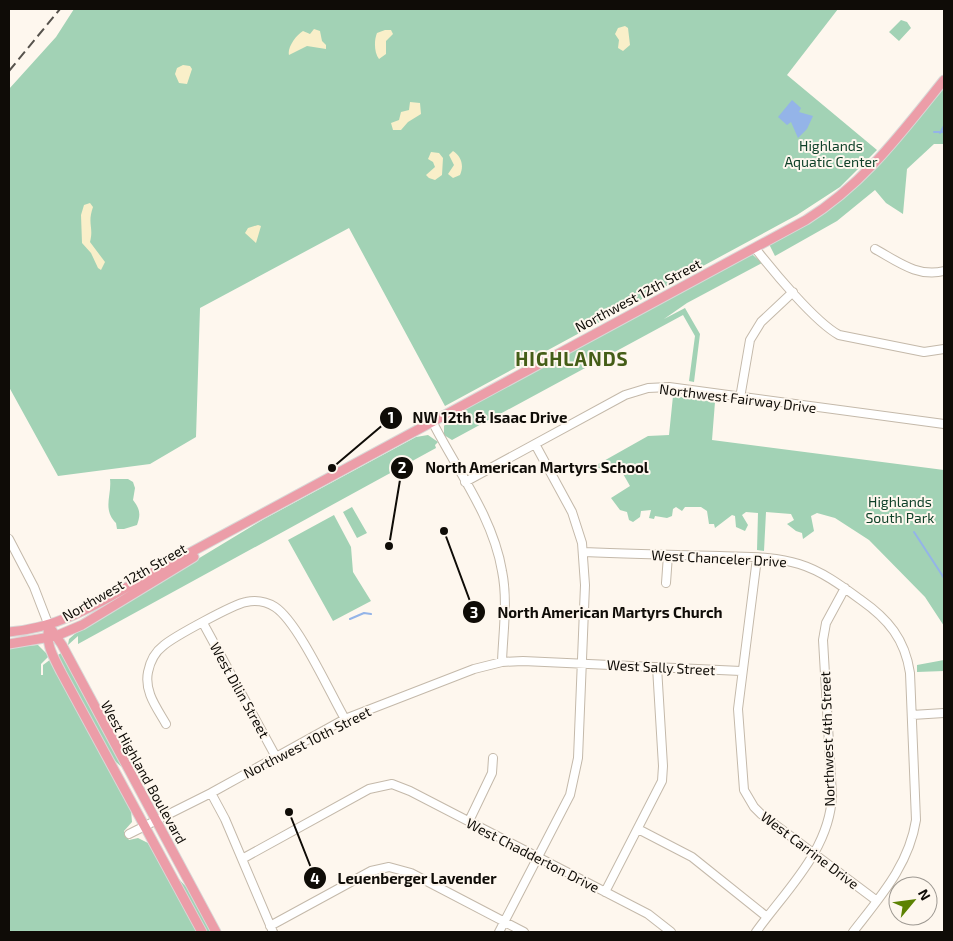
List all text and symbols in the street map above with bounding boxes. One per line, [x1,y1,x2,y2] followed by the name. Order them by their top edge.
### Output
[784,137,878,170] park label: Highlands Aquatic Center
[572,255,704,335] street label: Northwest 12th Street
[515,347,629,370] district label: HIGHLANDS
[658,380,818,416] street label: Northwest Fairway Drive
[378,403,578,433] callout: NW 12th & Isaac Drive
[388,408,394,426] text: 1
[413,408,567,426] text: NW 12th & Isaac Drive
[390,453,659,483] callout: North American Martyrs School
[398,458,407,476] text: 2
[425,458,649,477] text: North American Martyrs School
[865,493,935,526] park label: Highlands South Park
[59,540,189,624] street label: Northwest 12th Street
[651,546,787,570] street label: West Chanceler Drive
[462,597,732,627] callout: North American Martyrs Church
[470,603,478,621] text: 3
[497,603,723,622] text: North American Martyrs Church
[207,639,273,741] street label: West Dilin Street
[606,656,716,678] street label: West Sally Street
[816,671,838,807] street label: Northwest 4th Street
[98,698,190,846] street label: West Highland Boulevard
[240,702,374,782] street label: Northwest 10th Street
[758,808,862,892] street label: West Carrine Drive
[464,814,602,896] street label: West Chadderton Drive
[302,863,507,893] callout: Leuenberger Lavender
[310,869,320,887] text: 4
[337,869,497,887] text: Leuenberger Lavender
[888,876,938,926] north arrow
[915,886,935,903] text: N

